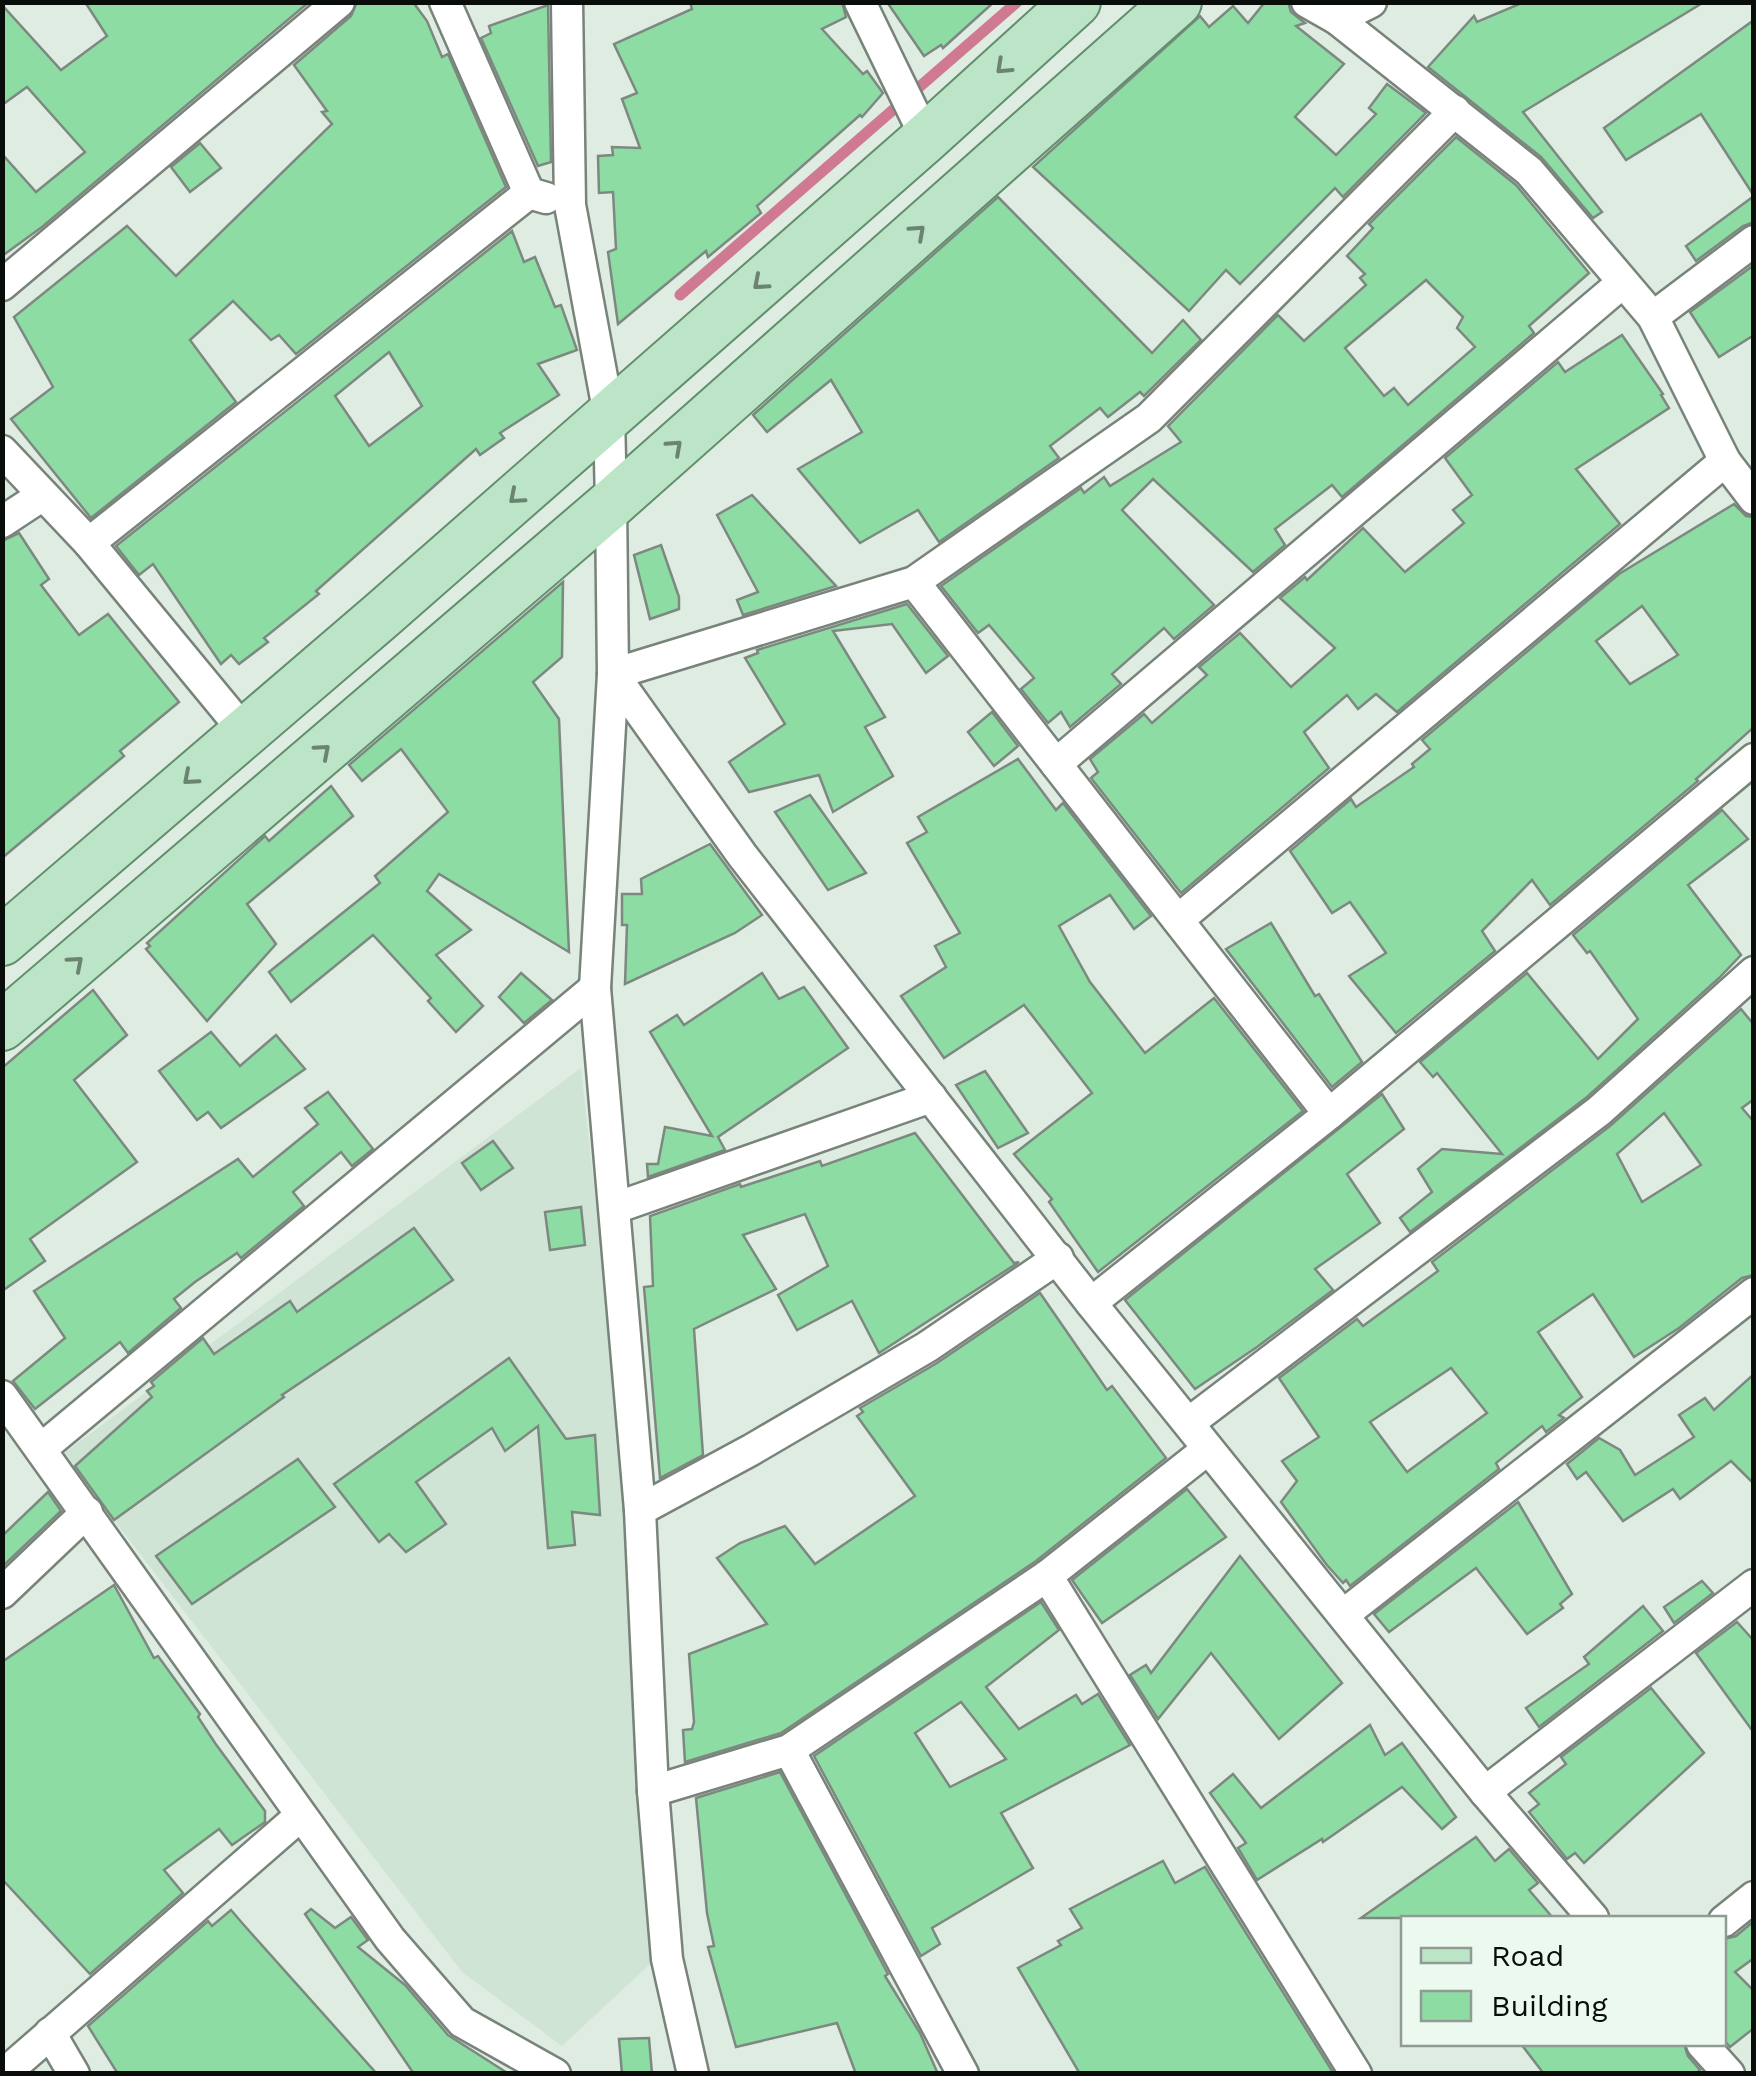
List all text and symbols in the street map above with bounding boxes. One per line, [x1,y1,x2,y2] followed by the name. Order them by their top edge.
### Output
[996,55,1015,73] one-way arrow
[906,225,925,243] one-way arrow
[753,271,772,289] one-way arrow
[663,441,682,459] one-way arrow
[509,485,527,503] one-way arrow
[311,745,330,763] one-way arrow
[183,766,202,784] one-way arrow
[65,956,83,974] one-way arrow
[1401,1916,1726,2046] legend
[1491,1938,1564,1973] text: Road
[1491,1988,1608,2023] text: Building

